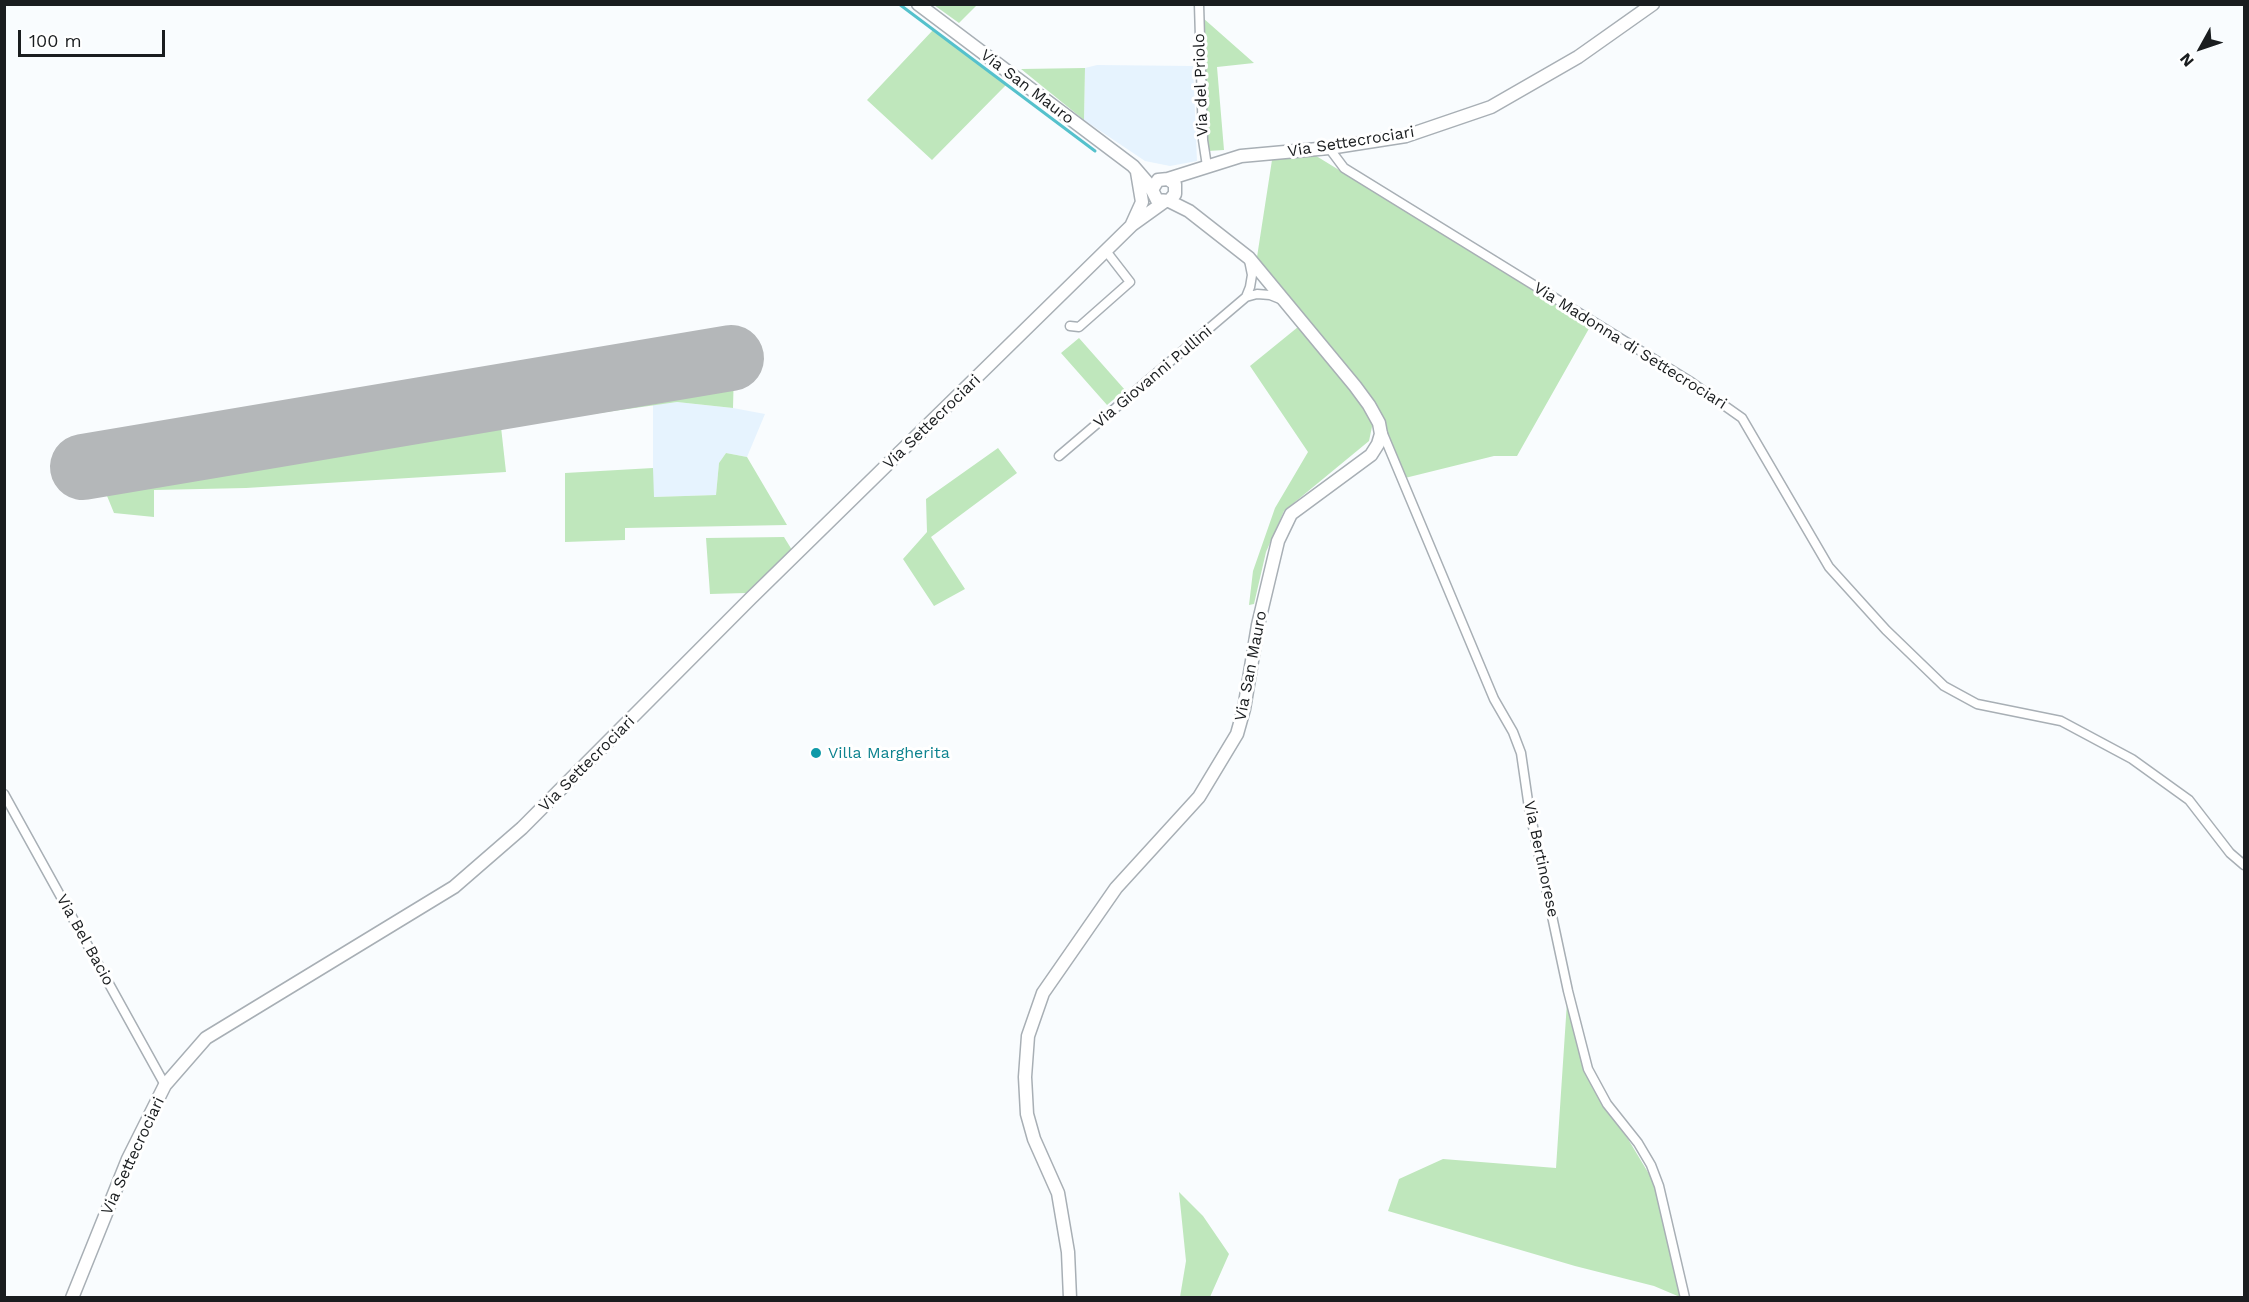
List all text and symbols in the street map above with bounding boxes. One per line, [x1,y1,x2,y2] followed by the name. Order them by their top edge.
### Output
[21,18,168,56] scale bar
[2171,18,2231,78] north arrow
[29,30,82,51] text: 100 m
[1190,33,1212,137] street label: Via del Priolo
[976,46,1078,128] street label: Via San Mauro
[2176,49,2198,71] text: N
[1286,123,1416,161] street label: Via Settecrociari
[1530,278,1730,414] street label: Via Madonna di Settecrociari
[1090,322,1216,432] street label: Via Giovanni Pullini
[879,371,985,473] street label: Via Settecrociari
[1231,609,1271,723] street label: Via San Mauro
[535,712,639,816] street label: Via Settecrociari
[828,743,950,763] place label: Villa Margherita
[809,746,823,760] marker: Villa Margherita
[1519,799,1563,919] street label: Via Bertinorese
[52,891,118,989] street label: Via Bel Bacio
[97,1094,169,1218] street label: Via Settecrociari

